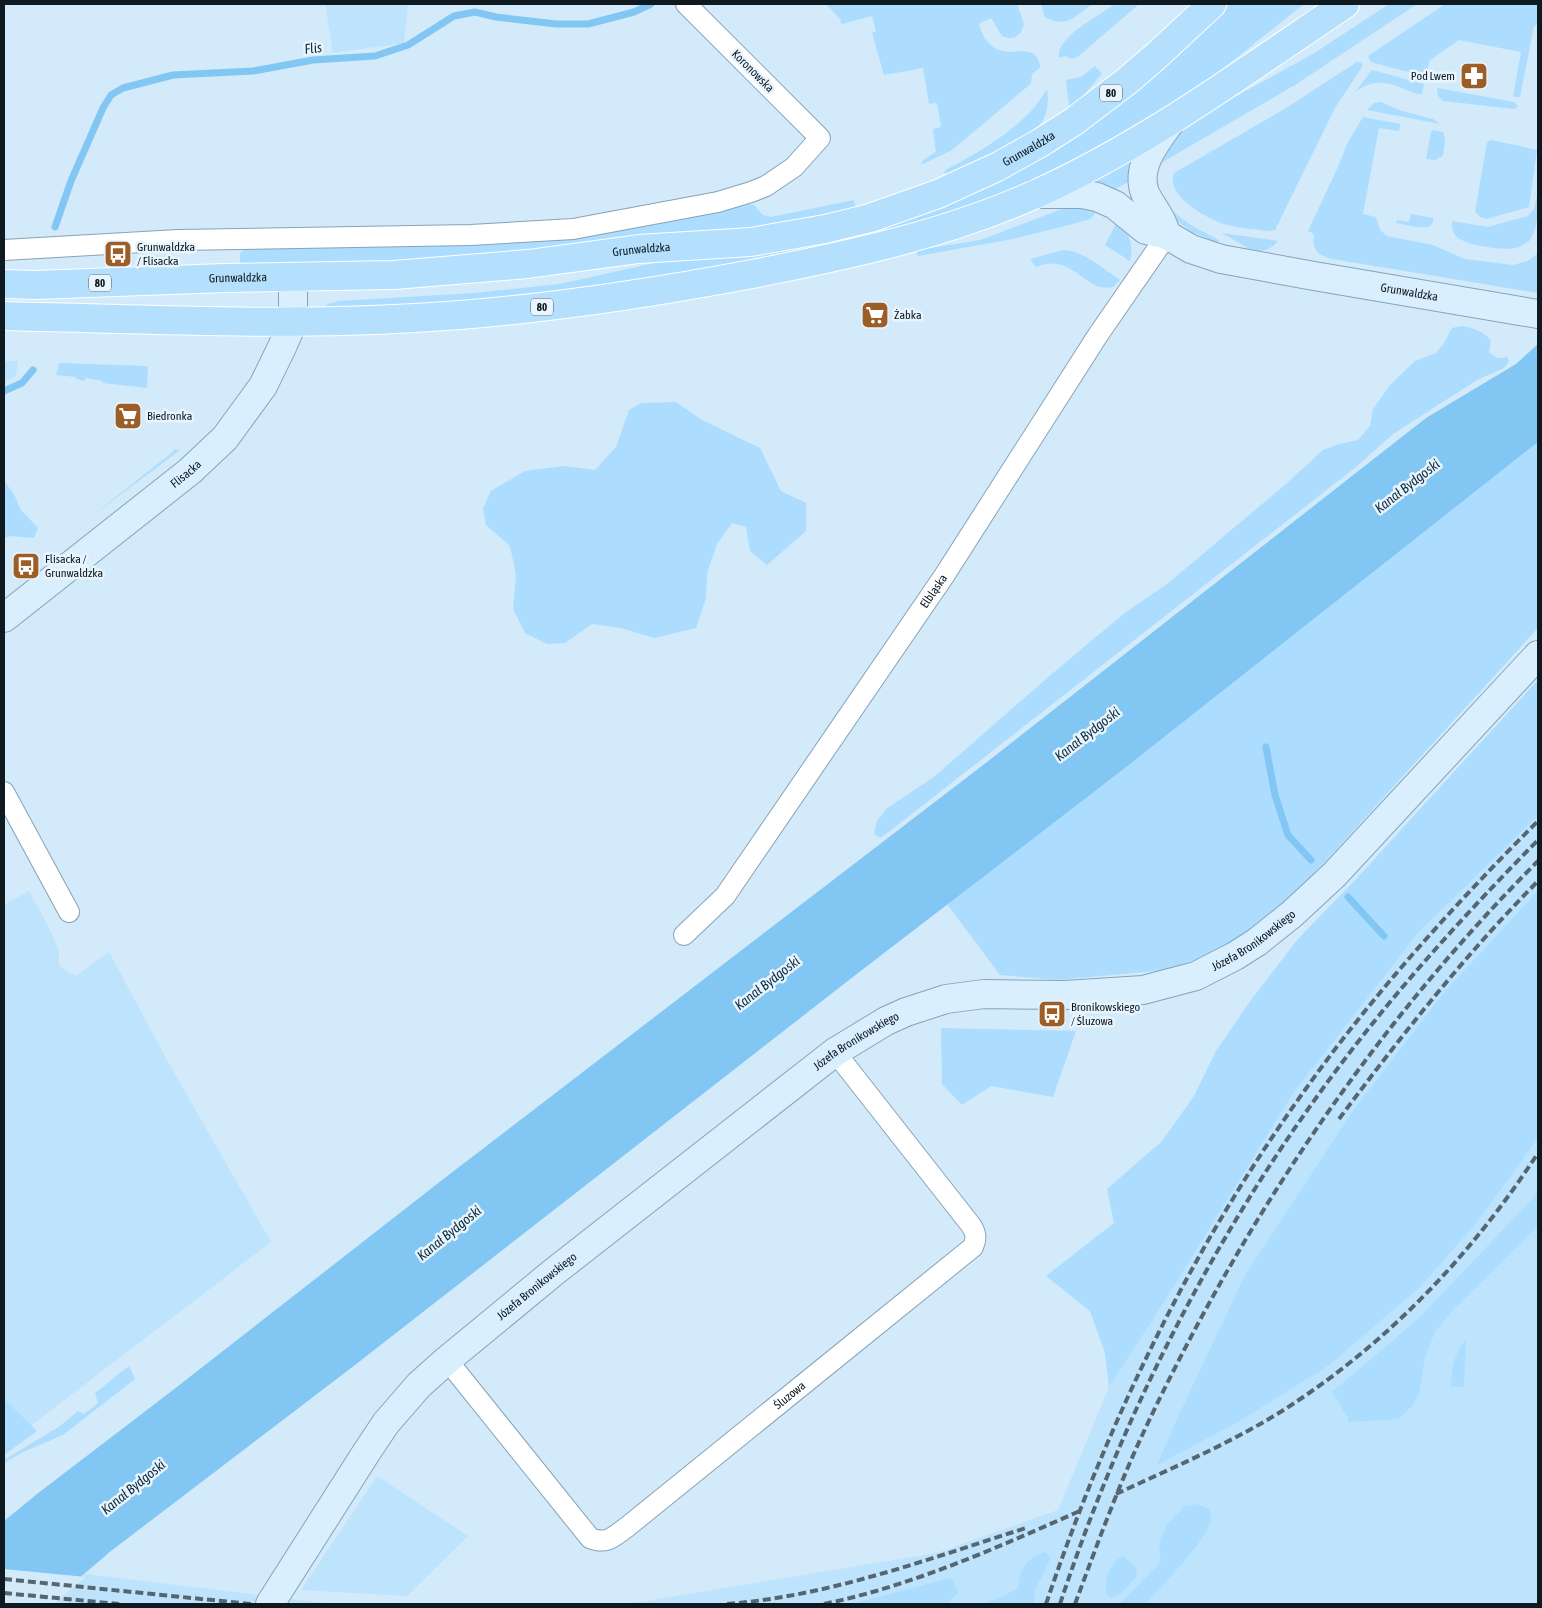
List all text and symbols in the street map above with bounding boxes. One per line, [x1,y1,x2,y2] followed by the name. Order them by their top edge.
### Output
[303,39,323,57] water label: Flis
[729,47,777,95] street label: Koronowska
[1459,61,1489,91] pharmacy icon: Pod Lwem
[1411,69,1455,83] place label: Pod Lwem
[1100,85,1122,102] road number: 80
[1000,128,1058,169] street label: Grunwaldzka
[103,239,133,269] bus stop icon: Grunwaldzka / Flisacka
[137,240,195,268] place label: Grunwaldzka / Flisacka
[612,240,671,260] street label: Grunwaldzka
[209,270,267,286] street label: Grunwaldzka
[89,274,111,292] road number: 80
[1379,280,1439,304] street label: Grunwaldzka
[531,298,553,316] road number: 80
[860,300,890,330] supermarket icon: Żabka
[894,308,922,322] place label: Żabka
[113,401,143,431] supermarket icon: Biedronka
[147,409,192,423] place label: Biedronka
[1371,456,1443,516] water label: Kanał Bydgoski
[168,457,204,491] street label: Flisacka
[11,551,41,581] bus stop icon: Flisacka / Grunwaldzka
[45,552,103,580] place label: Flisacka / Grunwaldzka
[917,572,950,611] street label: Elbląska
[1051,704,1123,764] water label: Kanał Bydgoski
[1209,907,1299,974] street label: Józefa Bronikowskiego
[731,953,803,1013] water label: Kanał Bydgoski
[1037,999,1067,1029] bus stop icon: Bronikowskiego / Śluzowa
[1071,1000,1140,1028] place label: Bronikowskiego / Śluzowa
[810,1009,901,1073] street label: Józefa Bronikowskiego
[414,1202,484,1264] water label: Kanał Bydgoski
[494,1249,580,1323] street label: Józefa Bronikowskiego
[771,1378,808,1412] street label: Śluzowa
[98,1456,168,1518] water label: Kanał Bydgoski

